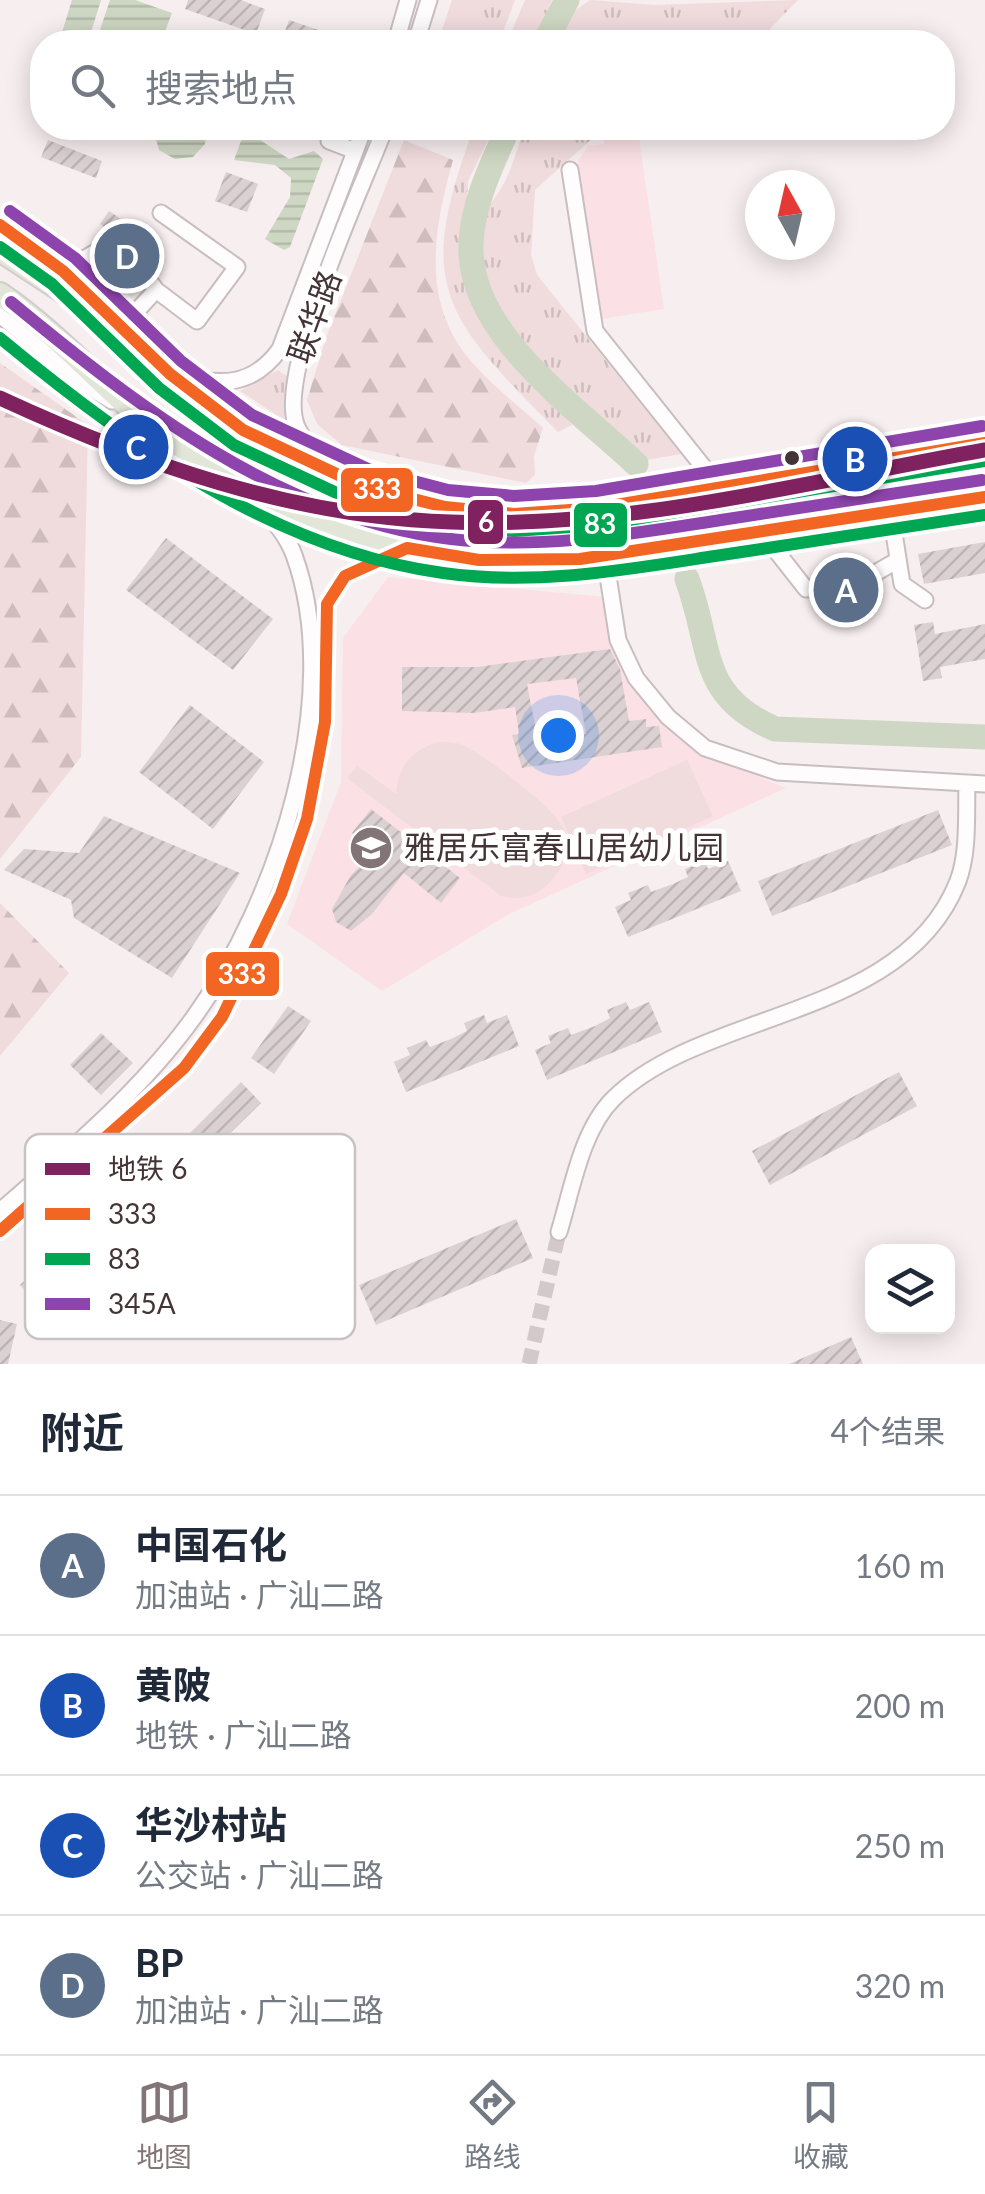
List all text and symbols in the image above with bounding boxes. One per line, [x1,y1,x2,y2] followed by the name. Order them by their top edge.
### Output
[30,30,955,140] search box
[65,58,120,113] icon: search
[145,64,297,110] text: 搜索地点
[745,170,835,260] north arrow
[94,218,160,294] pin: D
[279,265,348,368] street label: 联华路
[104,410,168,484] pin: C
[822,422,888,496] pin: B
[782,448,802,468] unlabelled marker
[339,466,415,514] line badge: 333
[353,471,401,505] text: 333
[466,498,505,546] line badge: 6
[572,501,629,549] line badge: 83
[478,504,494,538] text: 6
[584,506,616,540] text: 83
[814,552,878,628] pin: A
[533,710,584,761] your location
[348,825,394,871] school or university icon: 雅居乐富春山居幼儿园
[404,827,724,866] place label: 雅居乐富春山居幼儿园
[204,950,281,998] line badge: 333
[218,956,266,990] text: 333
[25,1134,355,1339] legend
[108,1151,187,1185] text: 地铁 6
[108,1196,157,1230] text: 333
[108,1241,140,1275] text: 83
[865,1244,955,1334] map controls
[865,1244,955,1334] button: layers
[108,1286,176,1320] text: 345A
[40,1407,124,1457] text: 附近
[830,1411,945,1450] text: 4个结果
[135,1521,287,1567] text: 中国石化
[61,1546,84,1585] text: A
[855,1546,945,1585] text: 160 m
[135,1575,384,1614] text: 加油站 · 广汕二路
[135,1661,211,1707] text: 黄陂
[62,1686,83,1725] text: B
[855,1686,945,1725] text: 200 m
[135,1715,352,1754] text: 地铁 · 广汕二路
[135,1801,287,1847] text: 华沙村站
[62,1826,83,1865] text: C
[855,1826,945,1865] text: 250 m
[135,1855,384,1894] text: 公交站 · 广汕二路
[135,1939,184,1985] text: BP
[60,1966,85,2005] text: D
[855,1966,945,2005] text: 320 m
[135,1990,384,2029] text: 加油站 · 广汕二路
[136,2075,192,2175] tab: 地图
[464,2075,521,2175] tab: 路线
[793,2075,849,2175] tab: 收藏

